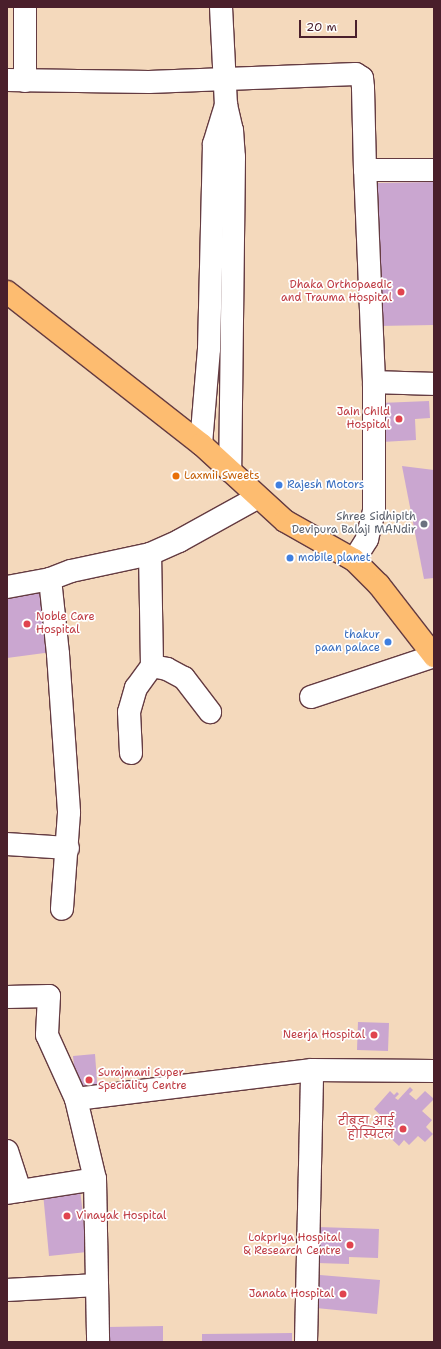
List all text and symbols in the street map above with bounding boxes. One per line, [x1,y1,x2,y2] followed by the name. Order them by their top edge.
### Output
[301,12,359,38] scale bar
[306,19,337,35] text: 20 m
[281,279,392,305] place label: Dhaka Orthopaedic and Trauma Hospital
[395,286,407,298] marker: Dhaka Orthopaedic and Trauma Hospital
[337,406,390,432] place label: Jain Child Hospital
[393,413,405,425] marker: Jain Child Hospital
[184,469,260,483] place label: Laxmii Sweets
[171,471,181,481] marker: Laxmii Sweets
[287,478,364,492] place label: Rajesh Motors
[274,480,284,490] marker: Rajesh Motors
[292,511,416,537] place label: Shree Sidhipith Devipura Balaji MANdir
[419,519,429,529] marker: Shree Sidhipith Devipura Balaji MANdir
[298,551,371,565] place label: mobile planet
[285,553,295,563] marker: mobile planet
[36,611,95,637] place label: Noble Care Hospital
[21,618,33,630] marker: Noble Care Hospital
[315,629,380,655] place label: thakur paan palace
[383,637,393,647] marker: thakur paan palace
[283,1028,365,1042] place label: Neerja Hospital
[368,1029,380,1041] marker: Neerja Hospital
[98,1067,187,1093] place label: Surajmani Super Speciality Centre
[83,1074,95,1086] marker: Surajmani Super Speciality Centre
[338,1116,394,1142] place label: टीबड़ा आई होस्पिटल
[397,1123,409,1135] marker: टीबड़ा आई होस्पिटल
[76,1209,166,1223] place label: Vinayak Hospital
[61,1210,73,1222] marker: Vinayak Hospital
[244,1232,341,1258] place label: Lokpriya Hospital & Research Centre
[344,1239,356,1251] marker: Lokpriya Hospital & Research Centre
[249,1287,334,1301] place label: Janata Hospital
[337,1288,349,1300] marker: Janata Hospital

